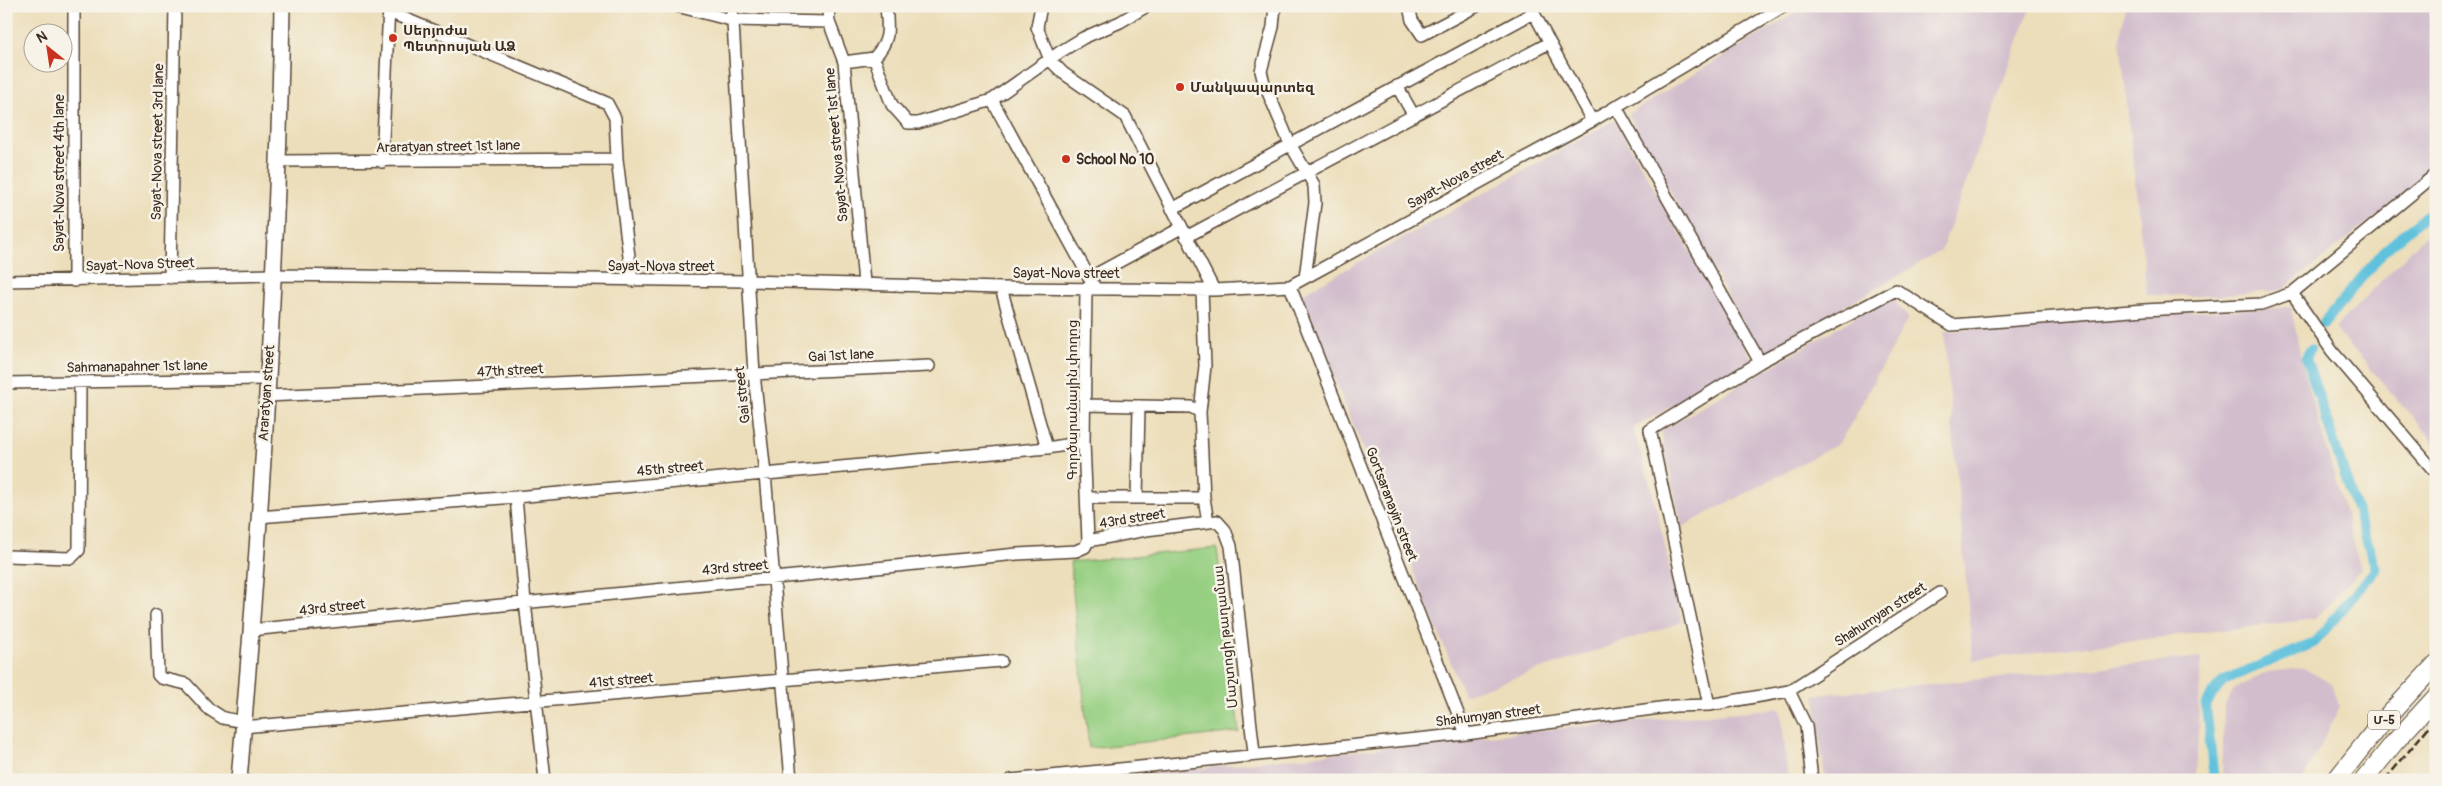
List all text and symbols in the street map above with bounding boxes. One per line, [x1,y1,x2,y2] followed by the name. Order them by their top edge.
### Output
[22,22,72,72] north arrow
[403,22,516,55] place label: Սերյոժա Պետրոսյան ԱՁ
[33,27,50,47] text: N
[387,32,399,44] marker: Սերյոժա Պետրոսյան ԱՁ
[148,63,167,221] street label: Sayat-Nova street 3rd lane
[821,67,852,223] street label: Sayat-Nova street 1st lane
[1190,79,1315,96] place label: Մանկապարտեզ
[1174,81,1186,93] marker: Մանկապարտեզ
[51,94,68,252] street label: Sayat-Nova street 4th lane
[376,137,520,156] street label: Araratyan street 1st lane
[1404,146,1507,213] street label: Sayat-Nova street
[1076,151,1155,168] place label: School No 10
[1060,153,1072,165] marker: School No 10
[85,254,195,275] street label: Sayat-Nova Street
[607,258,715,275] street label: Sayat-Nova street
[1012,265,1120,282] street label: Sayat-Nova street
[1064,320,1081,480] street label: Գործարանային փողոց
[255,344,278,442] street label: Araratyan street
[808,345,875,366] street label: Gai 1st lane
[66,357,208,376] street label: Sahmanapahner 1st lane
[476,360,544,381] street label: 47th street
[731,365,754,424] street label: Gai street
[1362,445,1421,564] street label: Gortsaranayin street
[636,457,705,480] street label: 45th street
[1098,505,1167,532] street label: 43rd street
[701,556,769,579] street label: 43rd street
[1210,565,1241,709] street label: Մաշտոցի թաղամաս
[1831,578,1930,650] street label: Shahumyan street
[298,596,366,619] street label: 43rd street
[588,669,654,692] street label: 41st street
[1434,701,1542,730] street label: Shahumyan street
[2368,710,2400,730] road number: Մ-5

